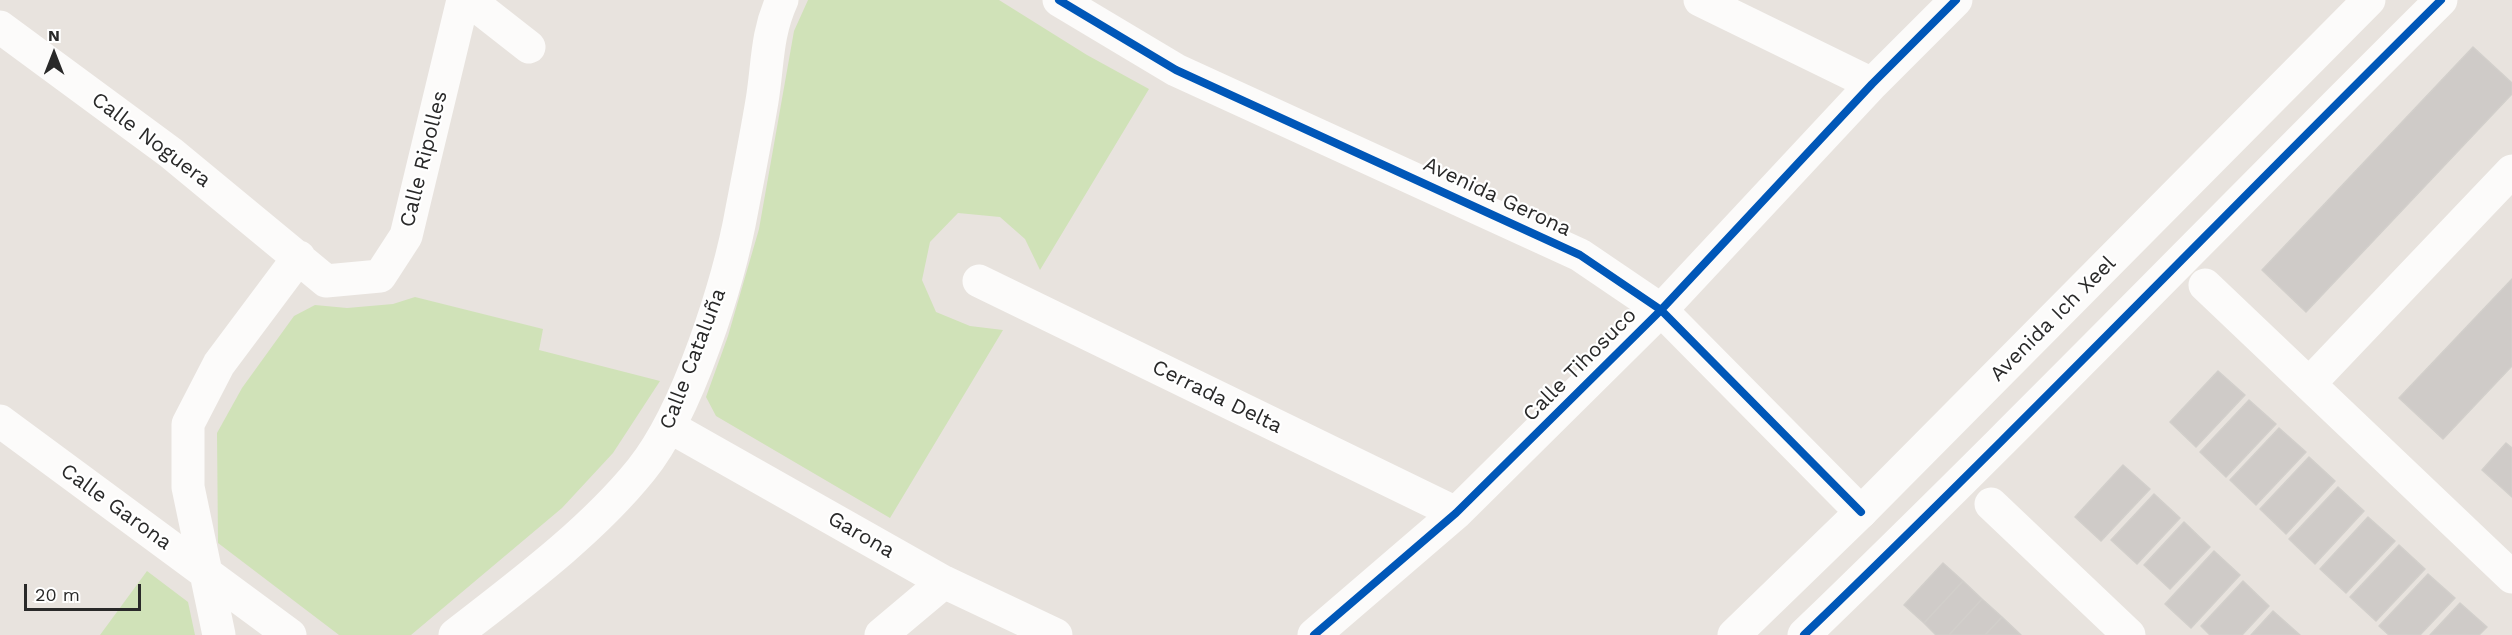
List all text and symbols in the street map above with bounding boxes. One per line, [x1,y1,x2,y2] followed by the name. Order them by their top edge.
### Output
[24,24,84,84] north arrow
[48,26,60,45] text: N
[86,87,216,193] street label: Calle Noguera
[395,88,453,230] street label: Calle Ripolles
[1419,152,1575,242] street label: Avenida Gerona
[1985,251,2121,387] street label: Avenida Ich Xeel
[654,285,732,433] street label: Calle Cataluña
[1518,303,1642,427] street label: Calle Tihosuco
[1148,355,1286,439] street label: Cerrada Delta
[56,458,176,556] street label: Calle Garona
[823,506,899,564] street label: Garona
[27,572,144,610] scale bar
[35,584,80,605] text: 20 m

